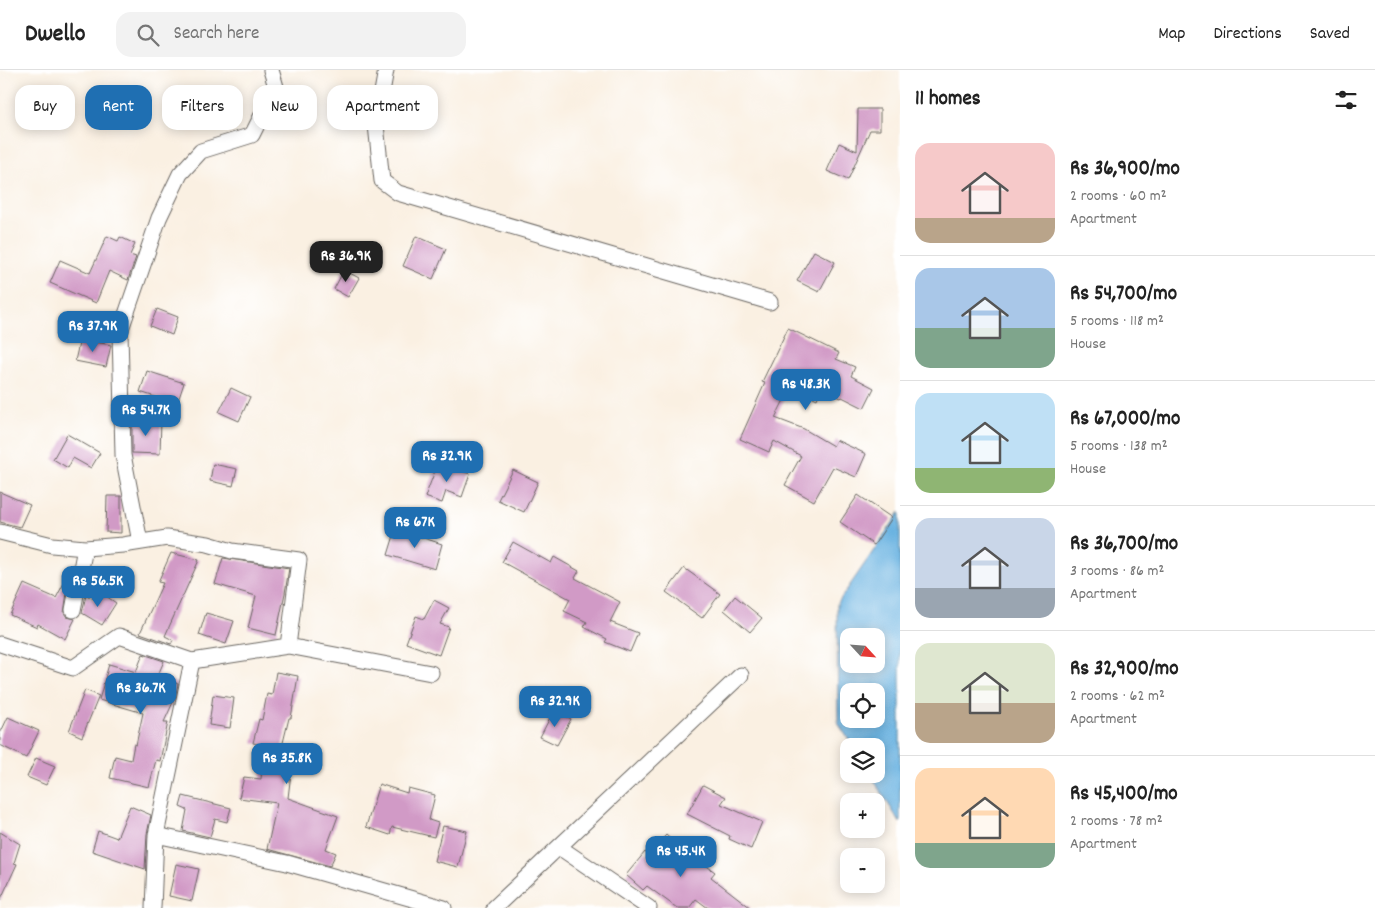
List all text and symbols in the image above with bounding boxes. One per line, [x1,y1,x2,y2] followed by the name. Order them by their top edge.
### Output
[116,12,466,57] search box
[25,18,86,52] text: Dwello
[134,21,162,49] icon: search
[174,21,259,48] text: Search here
[1158,22,1185,47] text: Map
[1213,22,1282,47] text: Directions
[1310,22,1350,47] text: Saved
[15,85,75,130] chip: Buy
[85,85,152,130] chip: Rent
[162,85,243,130] chip: Filters
[253,85,317,130] chip: New
[327,85,438,130] chip: Apartment
[915,85,980,115] text: 11 homes
[1332,86,1360,114] icon: filters
[1070,155,1180,185] text: Rs 36,900/mo
[955,163,1015,223] icon: home
[1070,185,1167,208] text: 2 rooms · 60 m²
[1070,208,1137,231] text: Apartment
[294,240,398,283] pin: Rs 36.9K
[321,245,371,268] text: Rs 36.9K
[1070,280,1177,310] text: Rs 54,700/mo
[955,288,1015,348] icon: home
[41,310,145,353] pin: Rs 37.9K
[1070,310,1164,333] text: 5 rooms · 118 m²
[69,315,117,338] text: Rs 37.9K
[1070,333,1106,356] text: House
[754,368,858,411] pin: Rs 48.3K
[782,373,830,396] text: Rs 48.3K
[94,394,198,437] pin: Rs 54.7K
[122,399,170,422] text: Rs 54.7K
[1070,405,1180,435] text: Rs 67,000/mo
[955,413,1015,473] icon: home
[1070,435,1167,458] text: 5 rooms · 138 m²
[395,440,499,483] pin: Rs 32.9K
[422,445,472,468] text: Rs 32.9K
[1070,458,1106,481] text: House
[374,506,456,549] pin: Rs 67K
[395,511,435,534] text: Rs 67K
[1070,530,1178,560] text: Rs 36,700/mo
[955,538,1015,598] icon: home
[1070,560,1164,583] text: 3 rooms · 86 m²
[46,566,150,608] pin: Rs 56.5K
[73,570,123,593] text: Rs 56.5K
[1070,583,1137,606] text: Apartment
[840,628,885,672] north arrow
[840,628,885,893] map controls
[1070,655,1179,685] text: Rs 32,900/mo
[955,663,1015,723] icon: home
[89,672,193,715] pin: Rs 36.7K
[116,677,166,700] text: Rs 36.7K
[840,683,885,728] button: locate
[1070,685,1165,708] text: 2 rooms · 62 m²
[503,686,607,728] pin: Rs 32.9K
[530,690,580,713] text: Rs 32.9K
[1070,708,1137,731] text: Apartment
[840,738,885,783] button: layers
[235,742,339,785] pin: Rs 35.8K
[262,747,312,770] text: Rs 35.8K
[1070,780,1178,810] text: Rs 45,400/mo
[955,788,1015,848] icon: home
[840,793,885,838] button: +
[1070,810,1163,833] text: 2 rooms · 78 m²
[1070,833,1137,856] text: Apartment
[629,836,733,878] pin: Rs 45.4K
[657,840,705,863] text: Rs 45.4K
[840,848,885,893] button: −

